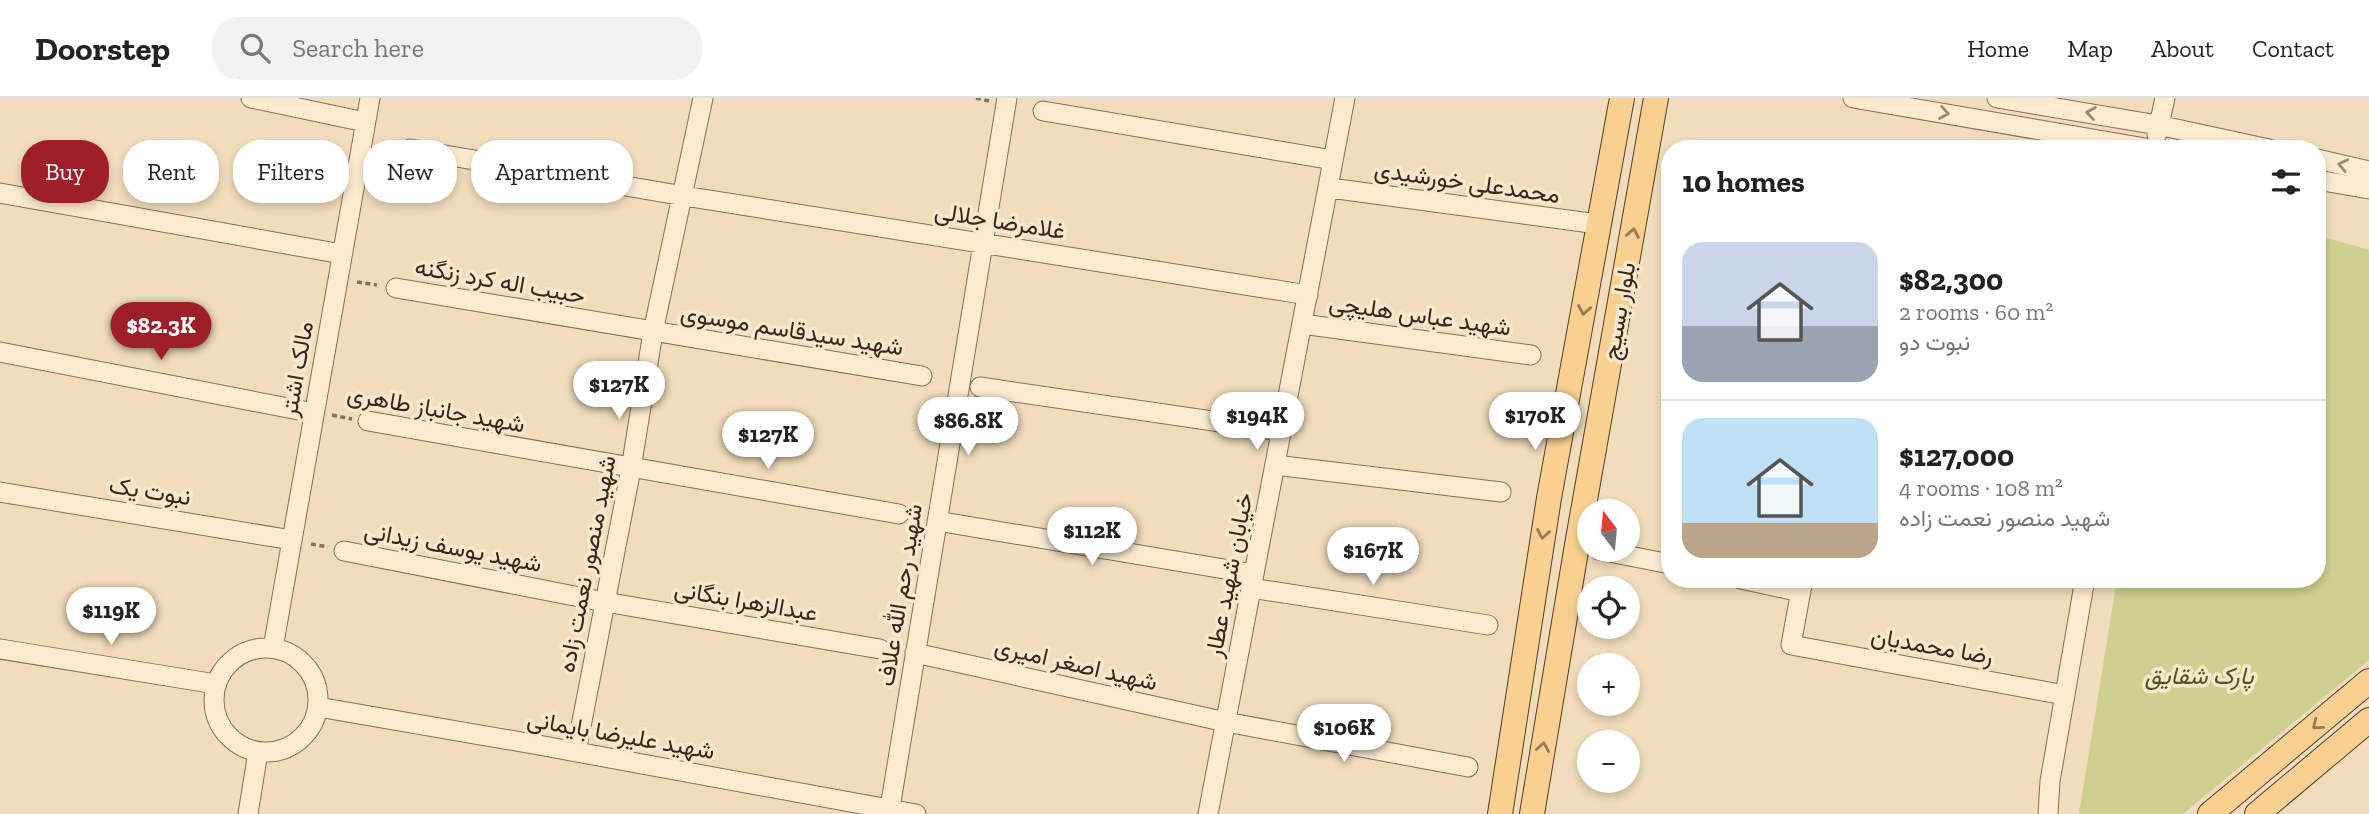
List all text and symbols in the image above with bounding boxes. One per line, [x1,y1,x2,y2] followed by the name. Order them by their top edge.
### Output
[212,17,702,80] search box
[35,29,170,68] text: Doorstep
[236,29,274,67] icon: search
[292,32,424,64] text: Search here
[1967,34,2029,63] text: Home
[2067,34,2113,63] text: Map
[2151,34,2214,63] text: About
[2252,34,2334,63] text: Contact
[1938,105,1950,120] one-way arrow
[2085,106,2097,121] one-way arrow
[21,140,109,203] chip: Buy
[123,140,219,203] chip: Rent
[233,140,349,203] chip: Filters
[363,140,457,203] chip: New
[471,140,633,203] chip: Apartment
[1372,154,1562,210] street label: محمدعلی خورشیدی
[2337,159,2349,173] one-way arrow
[2267,163,2305,201] icon: filters
[1682,164,1805,200] text: 10 homes
[932,196,1068,246] street label: غلامرضا جلالی
[1625,227,1640,239] one-way arrow
[412,251,588,311] street label: حبیب اله کرد زنگنه
[1596,260,1644,362] street label: بلوار بسیج
[1899,262,2003,298] text: $82,300
[1738,270,1822,354] icon: home
[1327,287,1513,344] street label: شهید عباس هلیچی
[678,298,905,363] street label: شهید سیدقاسم موسوی
[1899,298,2053,326] text: 2 rooms · 60 m²
[104,302,218,362] pin: $82.3K
[1577,304,1592,316] one-way arrow
[126,311,196,339] text: $82.3K
[274,319,320,420] street label: مالک اشتر
[1899,328,1970,356] text: نبوت دو
[570,362,668,421] pin: $127K
[589,370,649,398] text: $127K
[345,379,527,439] street label: شهید جانباز طاهری
[1208,392,1306,452] pin: $194K
[1486,392,1584,452] pin: $170K
[911,398,1025,457] pin: $86.8K
[1226,401,1288,429] text: $194K
[1505,401,1565,429] text: $170K
[933,406,1003,434] text: $86.8K
[719,412,817,471] pin: $127K
[738,420,798,448] text: $127K
[1899,438,2014,474] text: $127,000
[1738,446,1822,530] icon: home
[551,453,623,675] street label: شهید منصور نعمت زاده
[107,470,193,512] street label: نبوت یک
[1899,474,2063,502] text: 4 rooms · 108 m²
[1198,490,1260,661] street label: خیابان شهید عطار
[1577,499,1640,562] north arrow
[1577,499,1640,793] map controls
[871,502,930,689] street label: شهید رحم الله علاف
[1899,504,2110,532] text: شهید منصور نعمت زاده
[1043,508,1141,567] pin: $112K
[362,515,544,579] street label: شهید یوسف زیدانی
[1063,516,1121,544] text: $112K
[1324,528,1422,587] pin: $167K
[1536,528,1551,540] one-way arrow
[1343,536,1403,564] text: $167K
[672,574,820,628] street label: عبدالزهرا بنگانی
[1577,576,1640,639] button: locate
[62,588,160,647] pin: $119K
[82,596,140,624] text: $119K
[1868,620,1996,672] street label: رضا محمدیان
[992,631,1160,697] street label: شهید اصغر امیری
[1577,653,1640,716] button: +
[2144,661,2254,692] park label: پارک شقایق
[525,704,717,766] street label: شهید علیرضا بایمانی
[1295,704,1393,764] pin: $106K
[1313,713,1375,741] text: $106K
[2312,716,2324,729] one-way arrow
[1577,730,1640,793] button: −
[1535,741,1550,753] one-way arrow

